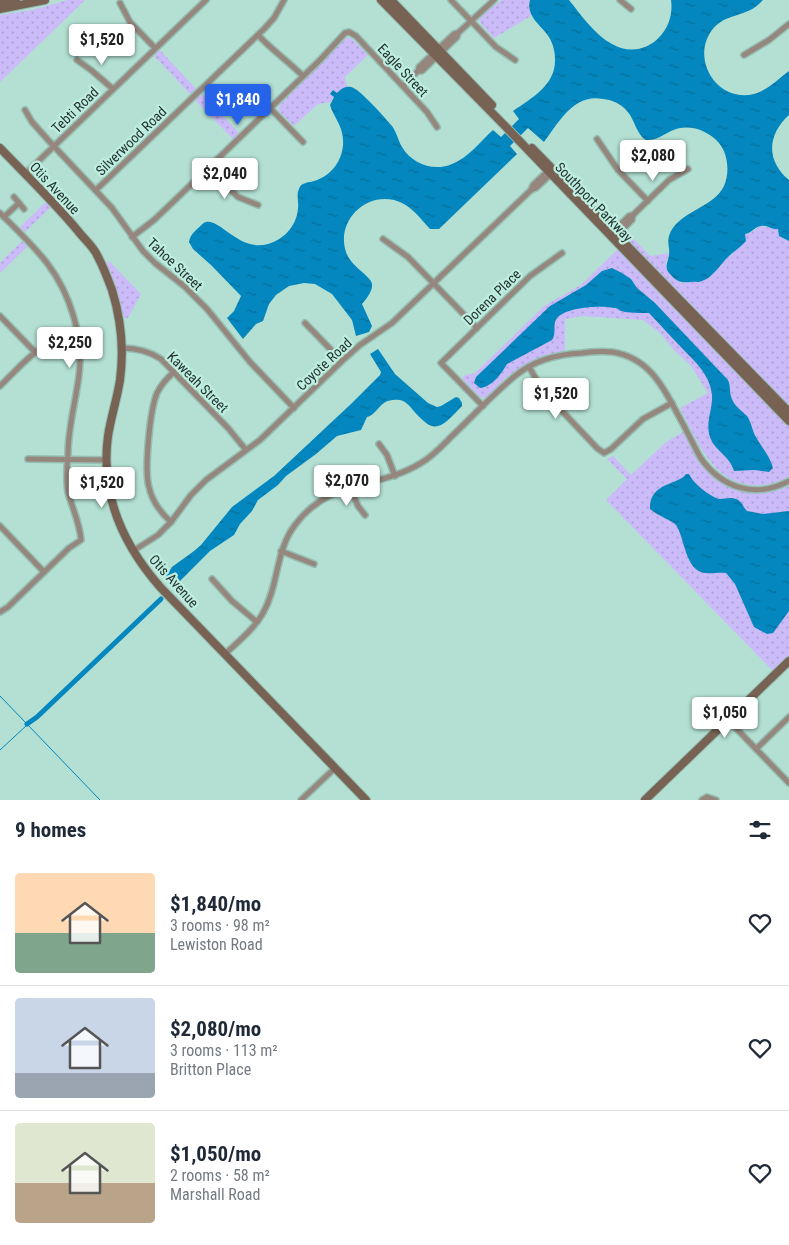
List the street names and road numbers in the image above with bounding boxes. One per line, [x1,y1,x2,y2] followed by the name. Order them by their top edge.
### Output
[375,40,431,100] street label: Eagle Street
[48,84,102,136] street label: Tebti Road
[92,103,170,179] street label: Silverwood Road
[27,159,84,218] street label: Otis Avenue
[552,159,636,245] street label: Southport Parkway
[144,234,206,294] street label: Tahoe Street
[460,266,524,328] street label: Dorena Place
[293,334,355,394] street label: Coyote Road
[164,348,232,416] street label: Kaweah Street
[146,551,202,611] street label: Otis Avenue

